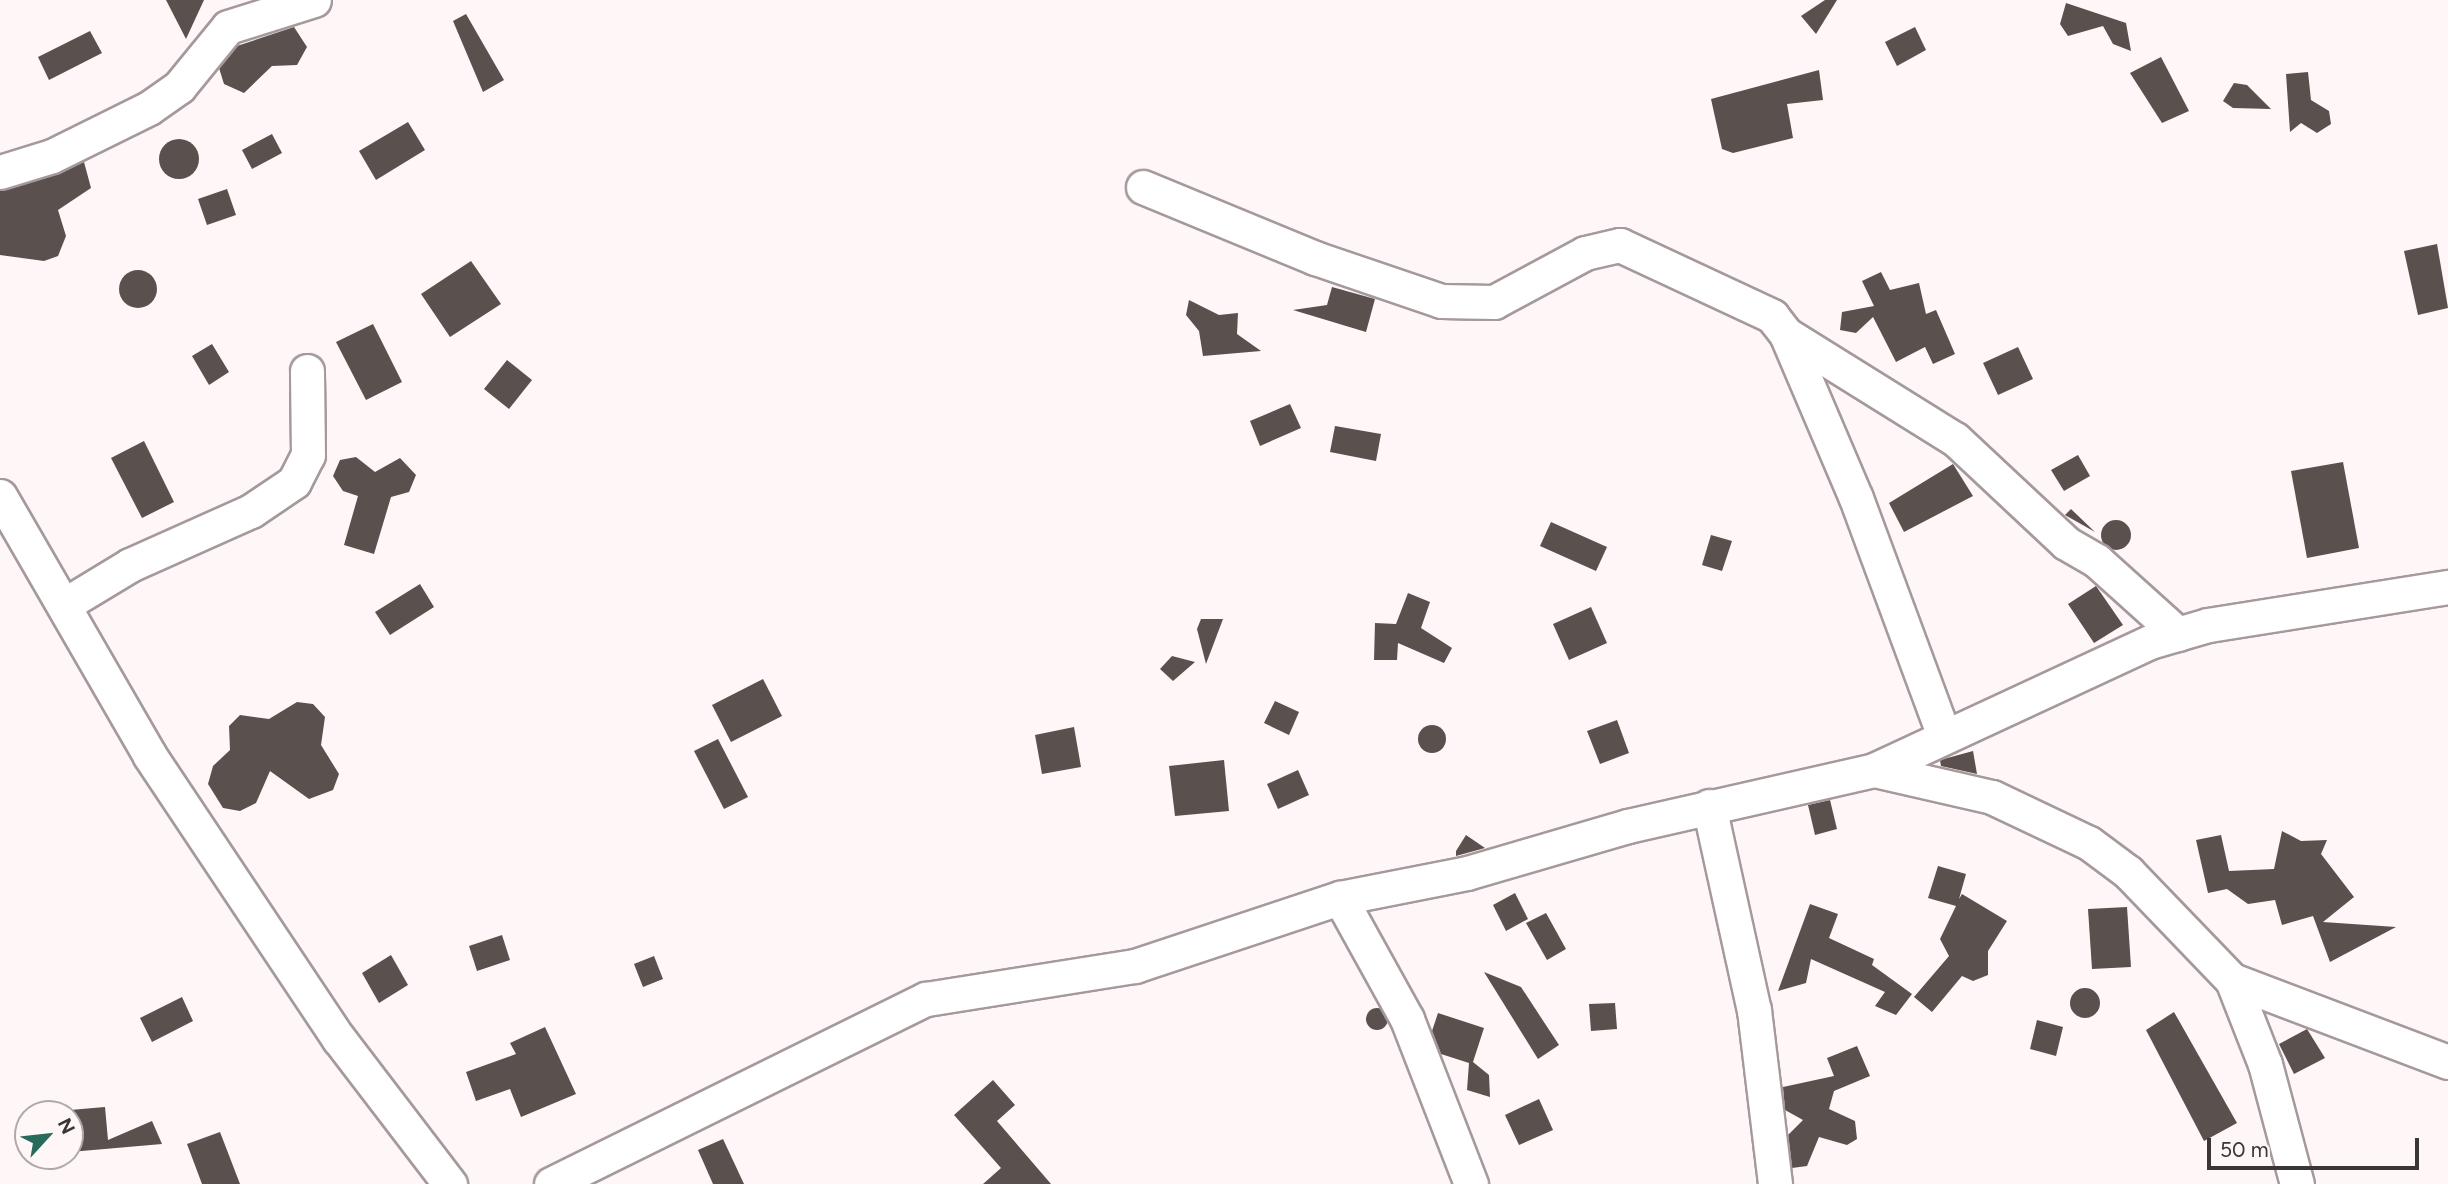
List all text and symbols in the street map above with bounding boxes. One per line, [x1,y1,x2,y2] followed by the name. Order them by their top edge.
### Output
[14,1100,84,1170] north arrow
[53,1114,80,1138] text: N
[2210,1124,2422,1168] scale bar
[2220,1137,2269,1162] text: 50 m

